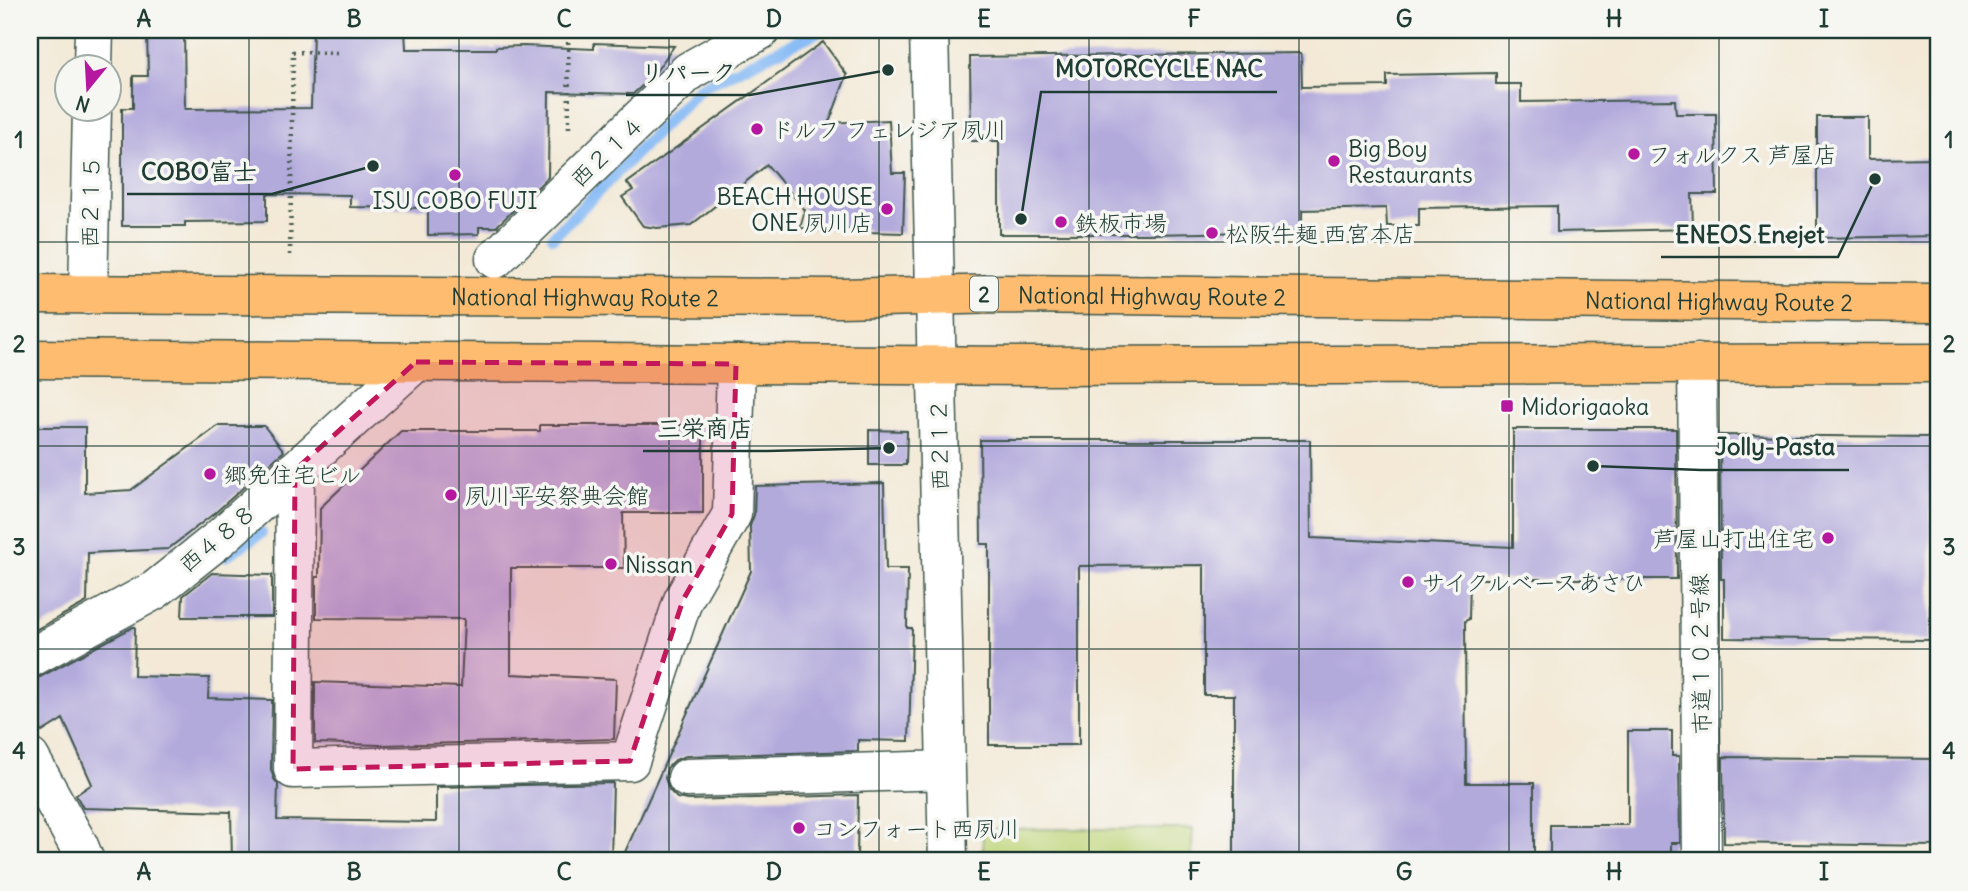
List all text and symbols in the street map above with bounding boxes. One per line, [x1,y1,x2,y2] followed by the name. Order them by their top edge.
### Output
[137,4,152,33] text: A
[346,4,362,33] text: B
[556,4,572,33] text: C
[766,4,782,33] text: D
[977,4,991,33] text: E
[1187,4,1201,33] text: F
[1396,4,1412,33] text: G
[1606,4,1622,33] text: H
[1819,4,1829,33] text: I
[1041,47,1277,92] callout: MOTORCYCLE NAC
[626,50,750,95] callout: リパーク
[52,52,122,122] north arrow
[1055,53,1263,83] text: MOTORCYCLE NAC
[640,57,736,87] text: リパーク
[73,91,93,118] text: N
[564,109,650,193] street label: 西２１４
[771,115,1007,144] place label: ドルフ フェレジア夙川
[749,121,765,137] marker: ドルフ フェレジア夙川
[14,125,24,154] text: 1
[1944,125,1954,154] text: 1
[1348,134,1473,189] place label: Big Boy Restaurants
[1648,140,1837,169] place label: フォルクス 芦屋店
[1626,146,1642,162] marker: フォルクス 芦屋店
[127,149,272,194] callout: COBO富士
[1326,153,1342,169] marker: Big Boy Restaurants
[75,156,105,248] street label: 西２１５
[141,156,257,186] text: COBO富士
[447,167,463,183] marker: ISU COBO FUJI
[716,182,873,237] place label: BEACH HOUSE ONE 夙川店
[372,186,538,215] place label: ISU COBO FUJI
[879,201,895,217] marker: BEACH HOUSE ONE 夙川店
[1075,208,1167,237] place label: 鉄板市場
[1661,212,1838,257] callout: ENEOS Enejet
[1053,214,1069,230] marker: 鉄板市場
[1226,219,1415,248] place label: 松阪牛麺 西宮本店
[1675,219,1826,249] text: ENEOS Enejet
[1204,225,1220,241] marker: 松阪牛麺 西宮本店
[970,276,998,312] road number: 2
[1018,280,1286,311] street label: National Highway Route 2
[451,282,719,312] street label: National Highway Route 2
[1585,285,1853,317] street label: National Highway Route 2
[13,329,26,358] text: 2
[1943,329,1956,358] text: 2
[1521,392,1649,421] place label: Midorigaoka
[1499,398,1515,414] marker: Midorigaoka
[924,399,954,491] street label: 西２１２
[643,406,767,451] callout: 三栄商店
[657,413,753,443] text: 三栄商店
[1701,425,1849,470] callout: Jolly-Pasta
[1715,431,1835,461] text: Jolly-Pasta
[224,460,362,489] place label: 郷免住宅ビル
[202,466,218,482] marker: 郷免住宅ビル
[465,481,649,510] place label: 夙川平安祭典会館
[443,487,459,503] marker: 夙川平安祭典会館
[172,497,262,579] street label: 西４８８
[1653,524,1814,553] place label: 芦屋山打出住宅
[1820,530,1836,546] marker: 芦屋山打出住宅
[12,532,26,561] text: 3
[1942,532,1956,561] text: 3
[625,550,693,579] place label: Nissan
[603,556,619,572] marker: Nissan
[1422,568,1646,597] place label: サイクルベースあさひ
[1684,573,1716,735] street label: 市道１０２号線
[1400,574,1416,590] marker: サイクルベースあさひ
[12,736,26,765] text: 4
[1942,736,1956,765] text: 4
[813,814,1020,843] place label: コンフォート西夙川
[791,820,807,836] marker: コンフォート西夙川
[137,857,152,886] text: A
[346,857,362,886] text: B
[556,857,572,886] text: C
[766,857,782,886] text: D
[977,857,991,886] text: E
[1187,857,1201,886] text: F
[1396,857,1412,886] text: G
[1606,857,1622,886] text: H
[1819,857,1829,886] text: I

